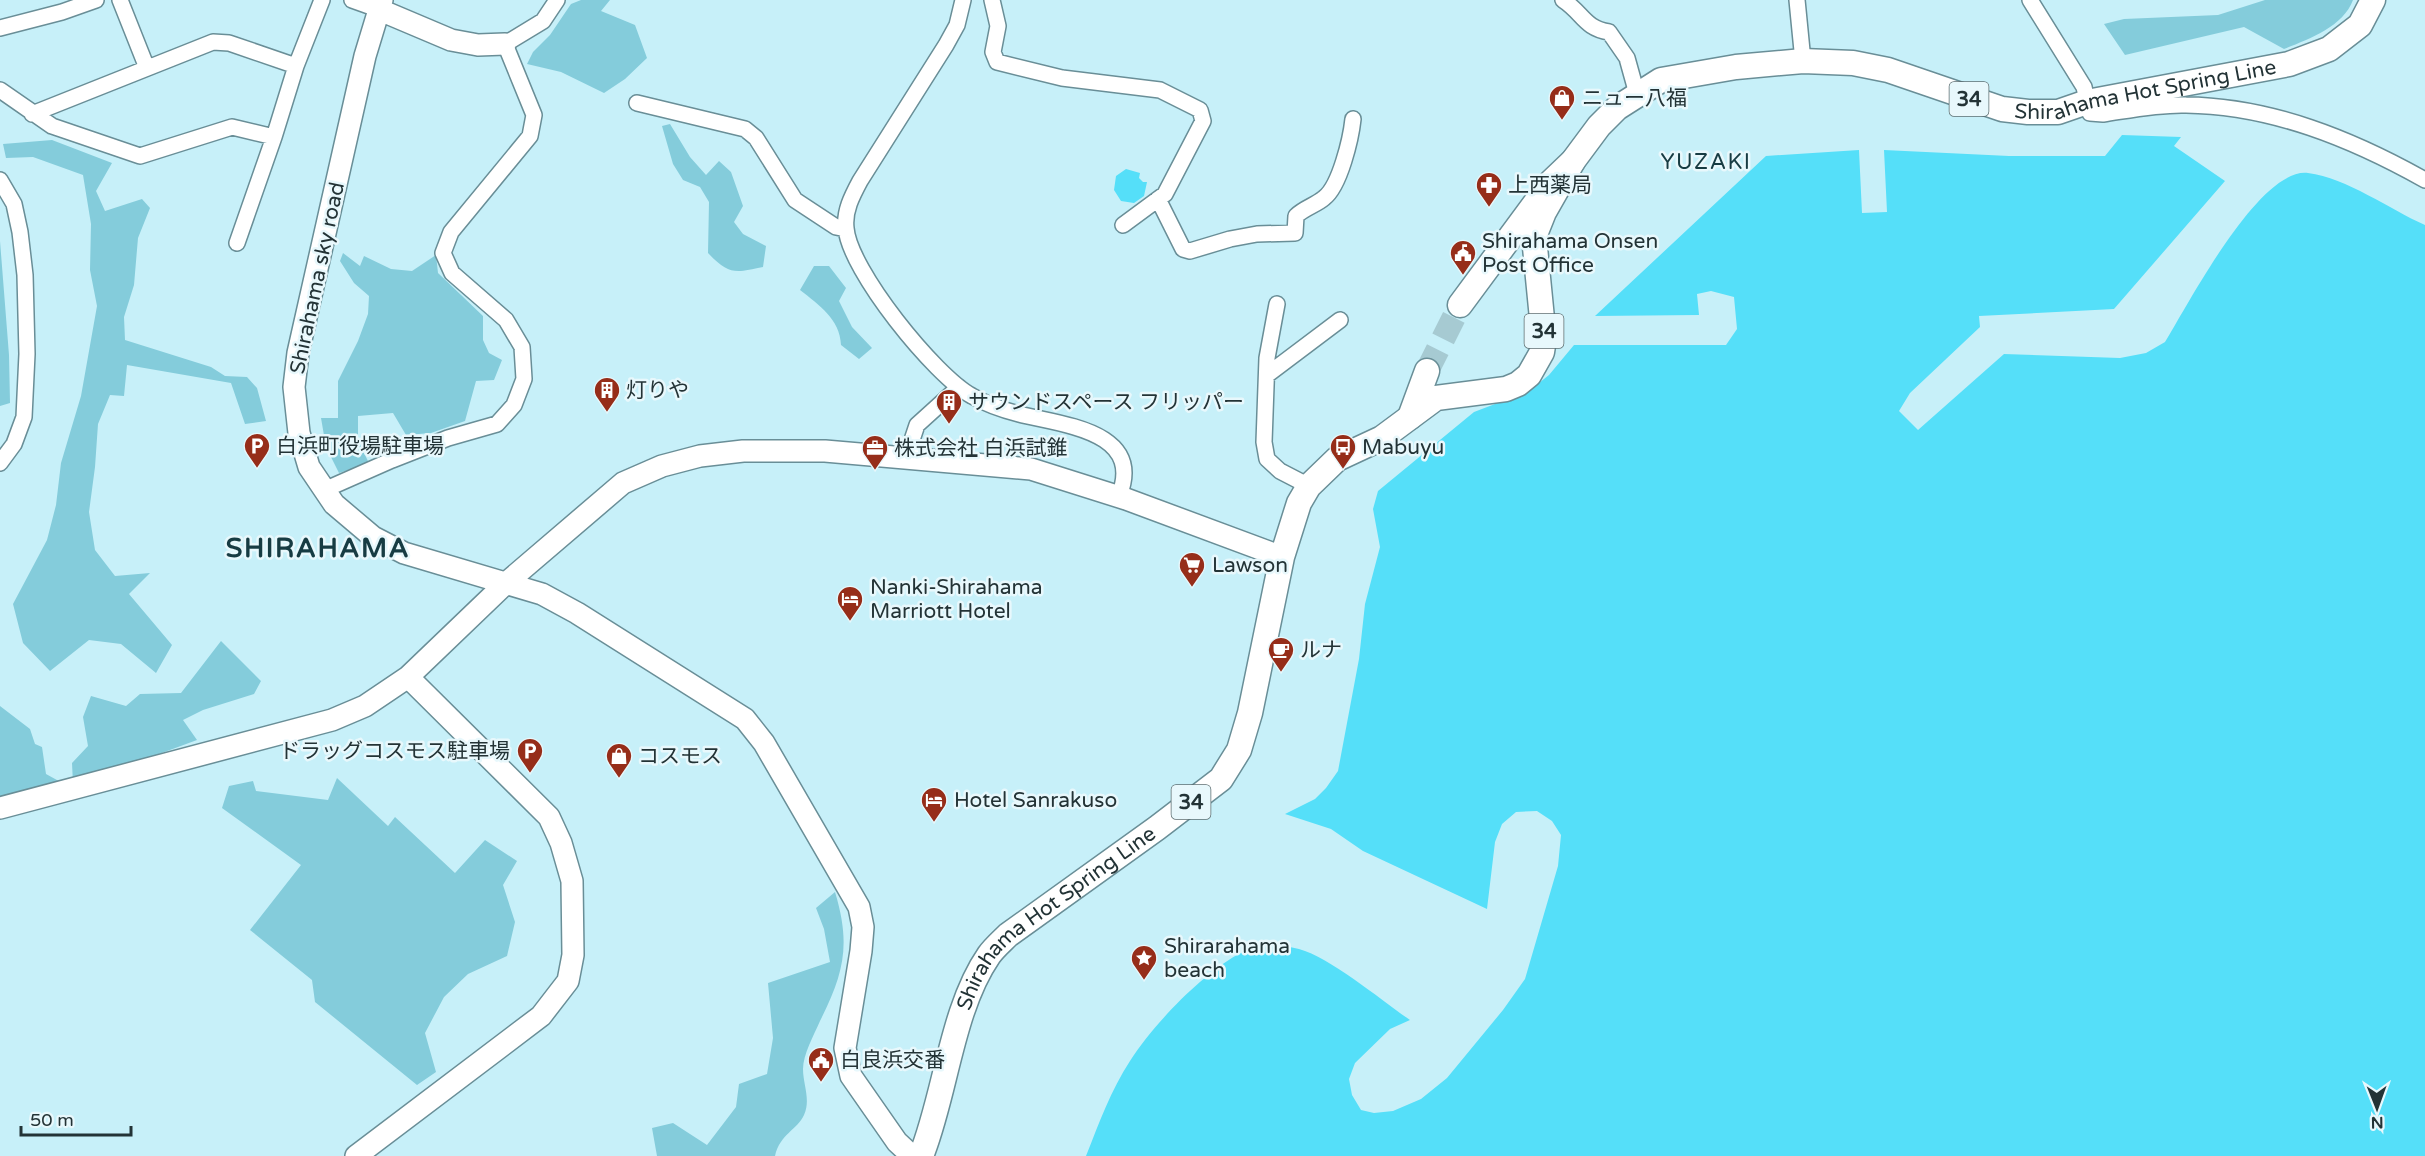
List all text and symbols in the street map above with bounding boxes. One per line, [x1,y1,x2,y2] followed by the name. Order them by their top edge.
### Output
[2013,55,2278,126] street label: Shirahama Hot Spring Line
[1950,82,1988,116] road number: 34
[1547,83,1577,121] shop icon: ニュー八福
[1582,86,1687,111] place label: ニュー八福
[1660,149,1752,175] district label: YUZAKI
[1474,170,1504,208] pharmacy icon: 上西薬局
[1508,173,1592,198] place label: 上西薬局
[285,180,350,376] street label: Shirahama sky road
[1482,229,1658,278] place label: Shirahama Onsen Post Office
[1448,238,1478,276] public building icon: Shirahama Onsen Post Office
[1524,314,1564,348] road number: 34
[592,375,622,413] building icon: 灯りや
[626,378,689,403] place label: 灯りや
[934,387,964,425] building icon: サウンドスペース フリッパー
[968,390,1244,415] place label: サウンドスペース フリッパー
[242,431,272,469] parking icon: 白浜町役場駐車場
[1328,432,1358,470] bus stop icon: Mabuyu
[860,433,890,471] office icon: 株式会社 白浜試錐
[276,434,444,459] place label: 白浜町役場駐車場
[1362,435,1444,460] place label: Mabuyu
[894,436,1067,461] place label: 株式会社 白浜試錐
[226,532,410,565] district label: SHIRAHAMA
[1177,550,1207,588] supermarket icon: Lawson
[1212,553,1288,578] place label: Lawson
[870,575,1043,624] place label: Nanki-Shirahama Marriott Hotel
[835,584,865,622] hotel icon: Nanki-Shirahama Marriott Hotel
[1266,635,1296,673] cafe icon: ルナ
[1300,638,1342,663] place label: ルナ
[515,736,545,774] parking icon: ドラッグコスモス駐車場
[279,739,510,764] place label: ドラッグコスモス駐車場
[604,741,634,779] shop icon: コスモス
[638,744,722,769] place label: コスモス
[919,785,949,823] hotel icon: Hotel Sanrakuso
[1172,785,1210,819] road number: 34
[954,788,1117,813] place label: Hotel Sanrakuso
[952,821,1161,1014] street label: Shirahama Hot Spring Line
[1164,934,1290,983] place label: Shirarahama beach
[1129,943,1159,981] place icon: Shirarahama beach
[806,1045,836,1083] public building icon: 白良浜交番
[840,1048,945,1073] place label: 白良浜交番
[2347,1078,2407,1138] north arrow
[21,1099,130,1137] scale bar
[30,1109,74,1131] text: 50 m
[2371,1112,2384,1132] text: N

